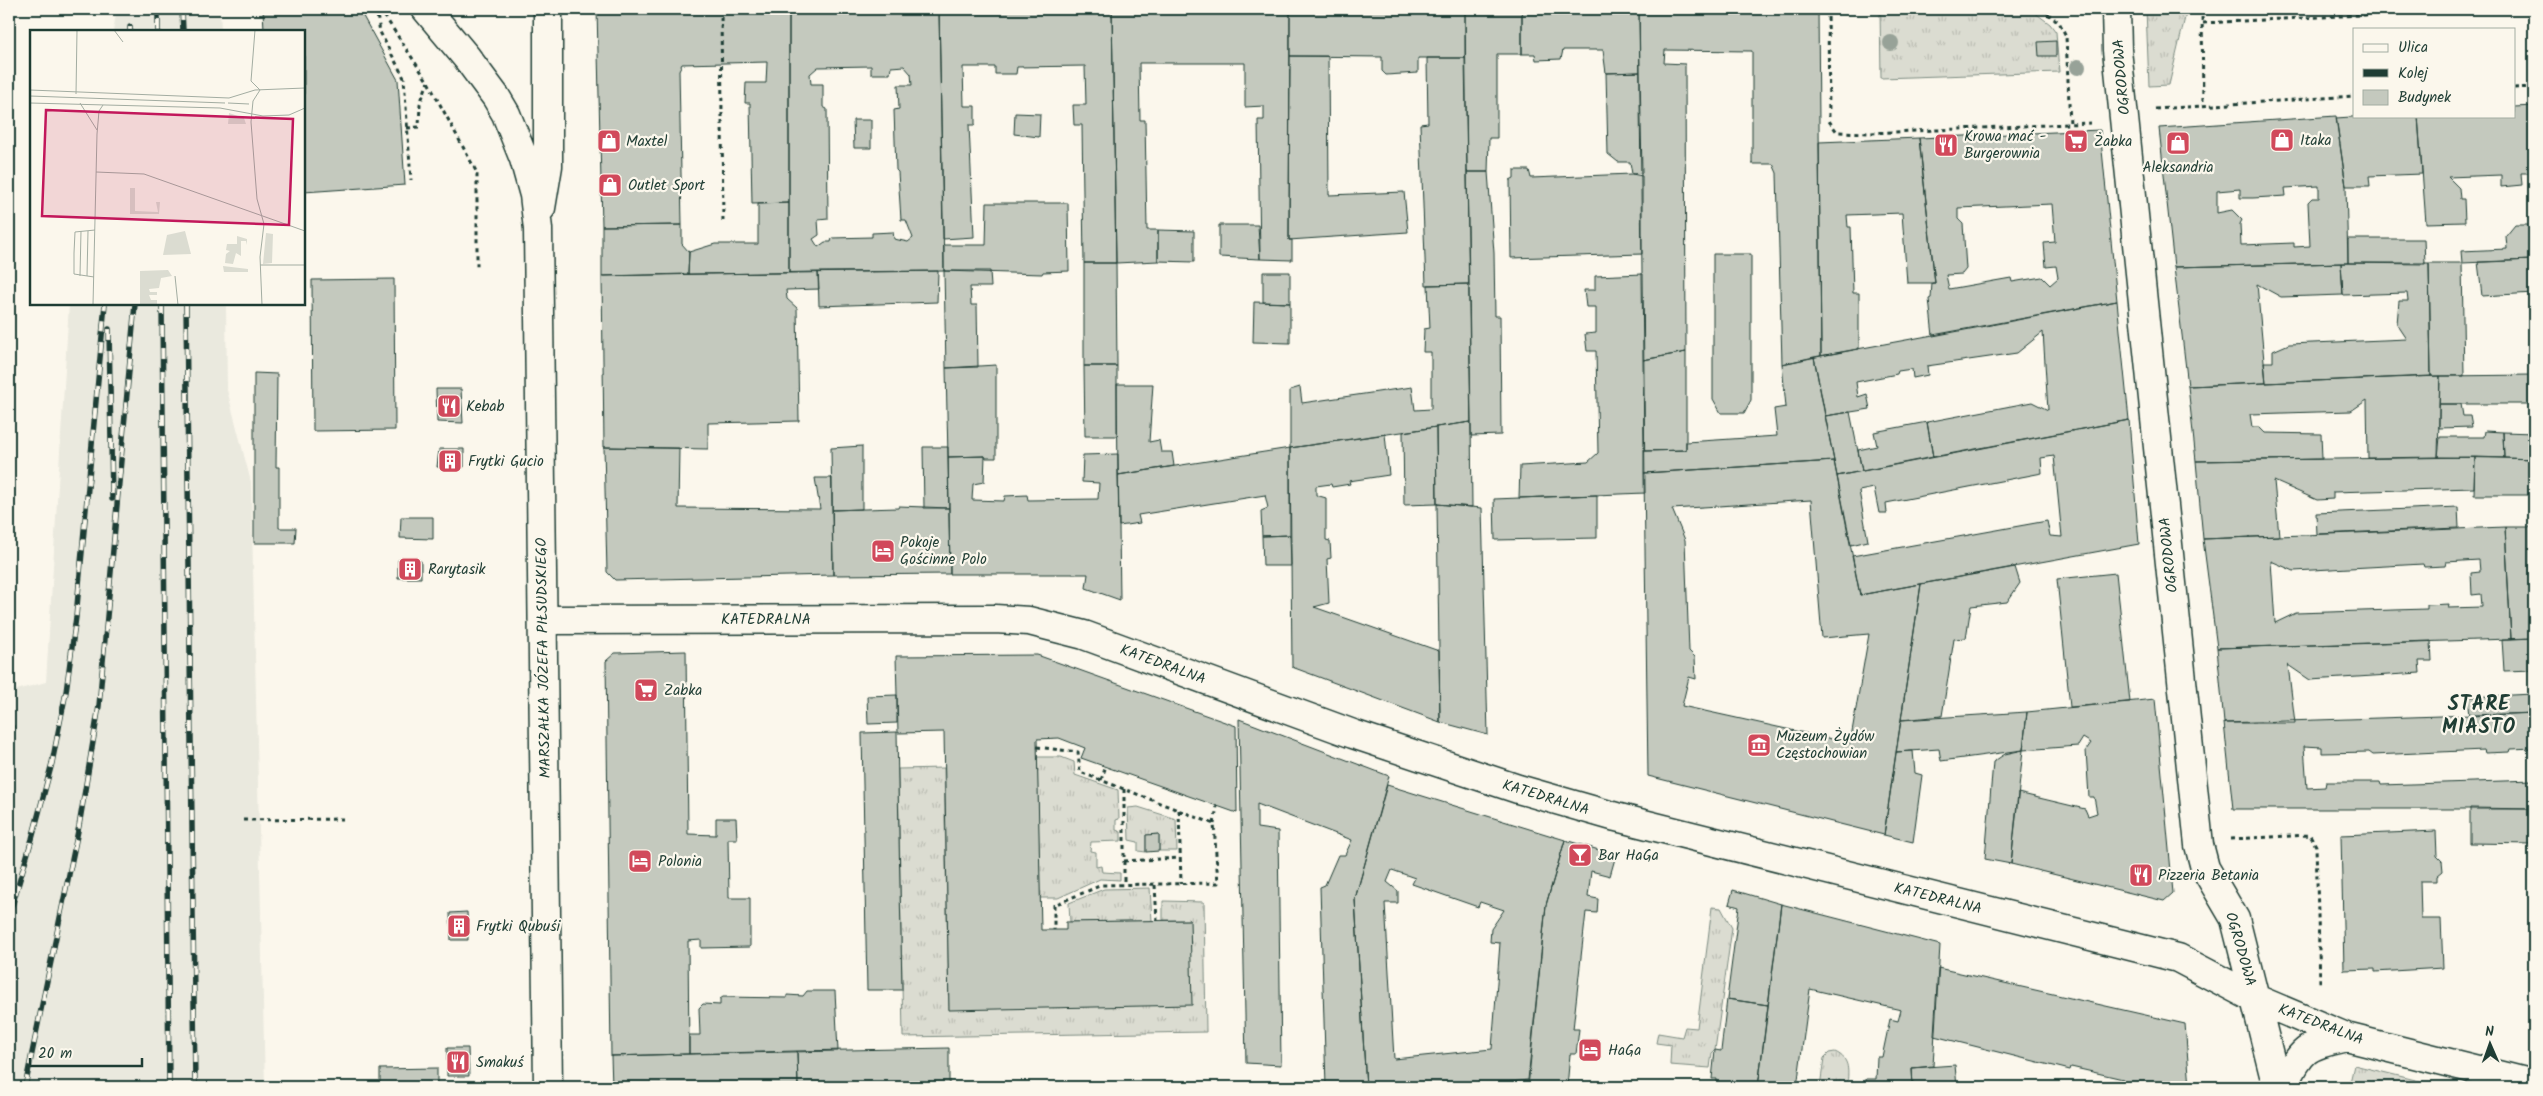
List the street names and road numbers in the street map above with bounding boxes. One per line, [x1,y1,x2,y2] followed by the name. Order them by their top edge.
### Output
[2107,38,2137,116] street label: OGRODOWA
[2153,516,2185,594] street label: OGRODOWA
[530,537,558,779] street label: MARSZAŁKA JÓZEFA PIŁSUDSKIEGO
[721,608,811,632] street label: KATEDRALNA
[1116,638,1209,692] street label: KATEDRALNA
[1499,773,1592,823] street label: KATEDRALNA
[1891,876,1984,921] street label: KATEDRALNA
[2218,909,2262,989] street label: OGRODOWA
[2274,998,2367,1052] street label: KATEDRALNA

